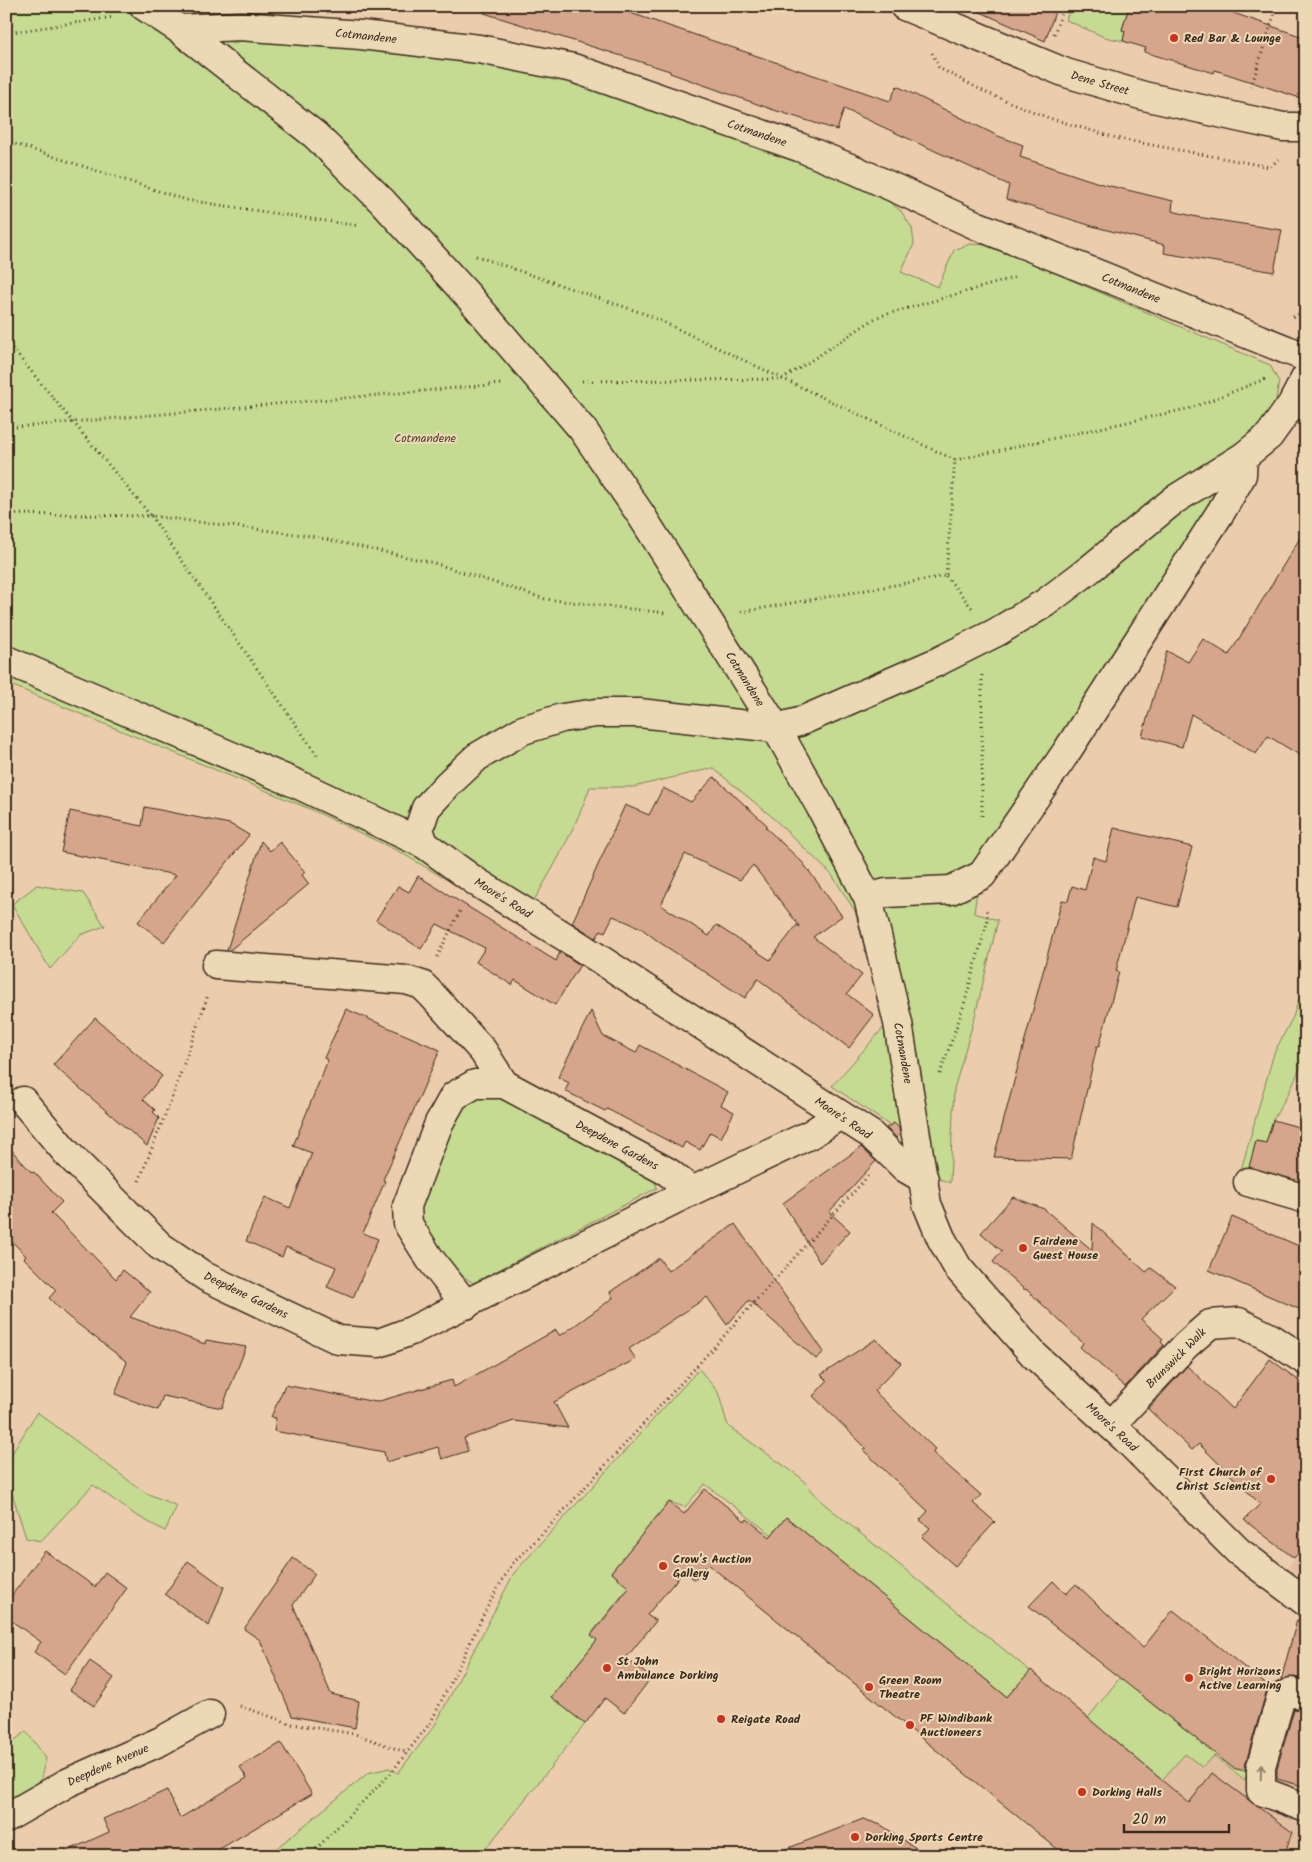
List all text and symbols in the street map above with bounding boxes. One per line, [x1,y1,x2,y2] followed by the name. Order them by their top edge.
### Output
[334,24,398,49] street label: Cotmandene
[1184,29,1281,48] place label: Red Bar & Lounge
[1168,32,1180,44] marker: Red Bar & Lounge
[1068,66,1132,101] street label: Dene Street
[724,114,790,153] street label: Cotmandene
[1098,268,1164,309] street label: Cotmandene
[394,429,457,448] park label: Cotmandene
[720,648,769,711] street label: Cotmandene
[470,873,536,924] street label: Moore's Road
[888,1021,917,1086] street label: Cotmandene
[810,1092,876,1145] street label: Moore's Road
[572,1115,662,1175] street label: Deepdene Gardens
[1033,1232,1098,1265] place label: Fairdene Guest House
[1017,1242,1029,1254] marker: Fairdene Guest House
[200,1267,291,1324] street label: Deepdene Gardens
[1142,1323,1211,1393] street label: Brunswick Walk
[1081,1398,1143,1457] street label: Moore's Road
[1176,1463,1263,1496] place label: First Church of Christ Scientist
[1265,1473,1277,1485] marker: First Church of Christ Scientist
[673,1550,752,1583] place label: Crow's Auction Gallery
[657,1560,669,1572] marker: Crow's Auction Gallery
[617,1652,719,1685] place label: St John Ambulance Dorking
[601,1662,613,1674] marker: St John Ambulance Dorking
[1199,1662,1282,1695] place label: Bright Horizons Active Learning
[879,1671,942,1704] place label: Green Room Theatre
[1183,1672,1195,1684] marker: Bright Horizons Active Learning
[863,1681,875,1693] marker: Green Room Theatre
[920,1709,993,1742] place label: PF Windibank Auctioneers
[731,1710,801,1729] place label: Reigate Road
[715,1713,727,1725] marker: Reigate Road
[904,1719,916,1731] marker: PF Windibank Auctioneers
[64,1739,153,1792] street label: Deepdene Avenue
[1257,1765,1266,1781] one-way arrow
[1092,1783,1162,1802] place label: Dorking Halls
[1076,1786,1088,1798] marker: Dorking Halls
[1124,1802,1230,1834] scale bar
[1132,1808,1166,1832] text: 20 m
[865,1828,983,1847] place label: Dorking Sports Centre
[849,1831,861,1843] marker: Dorking Sports Centre

